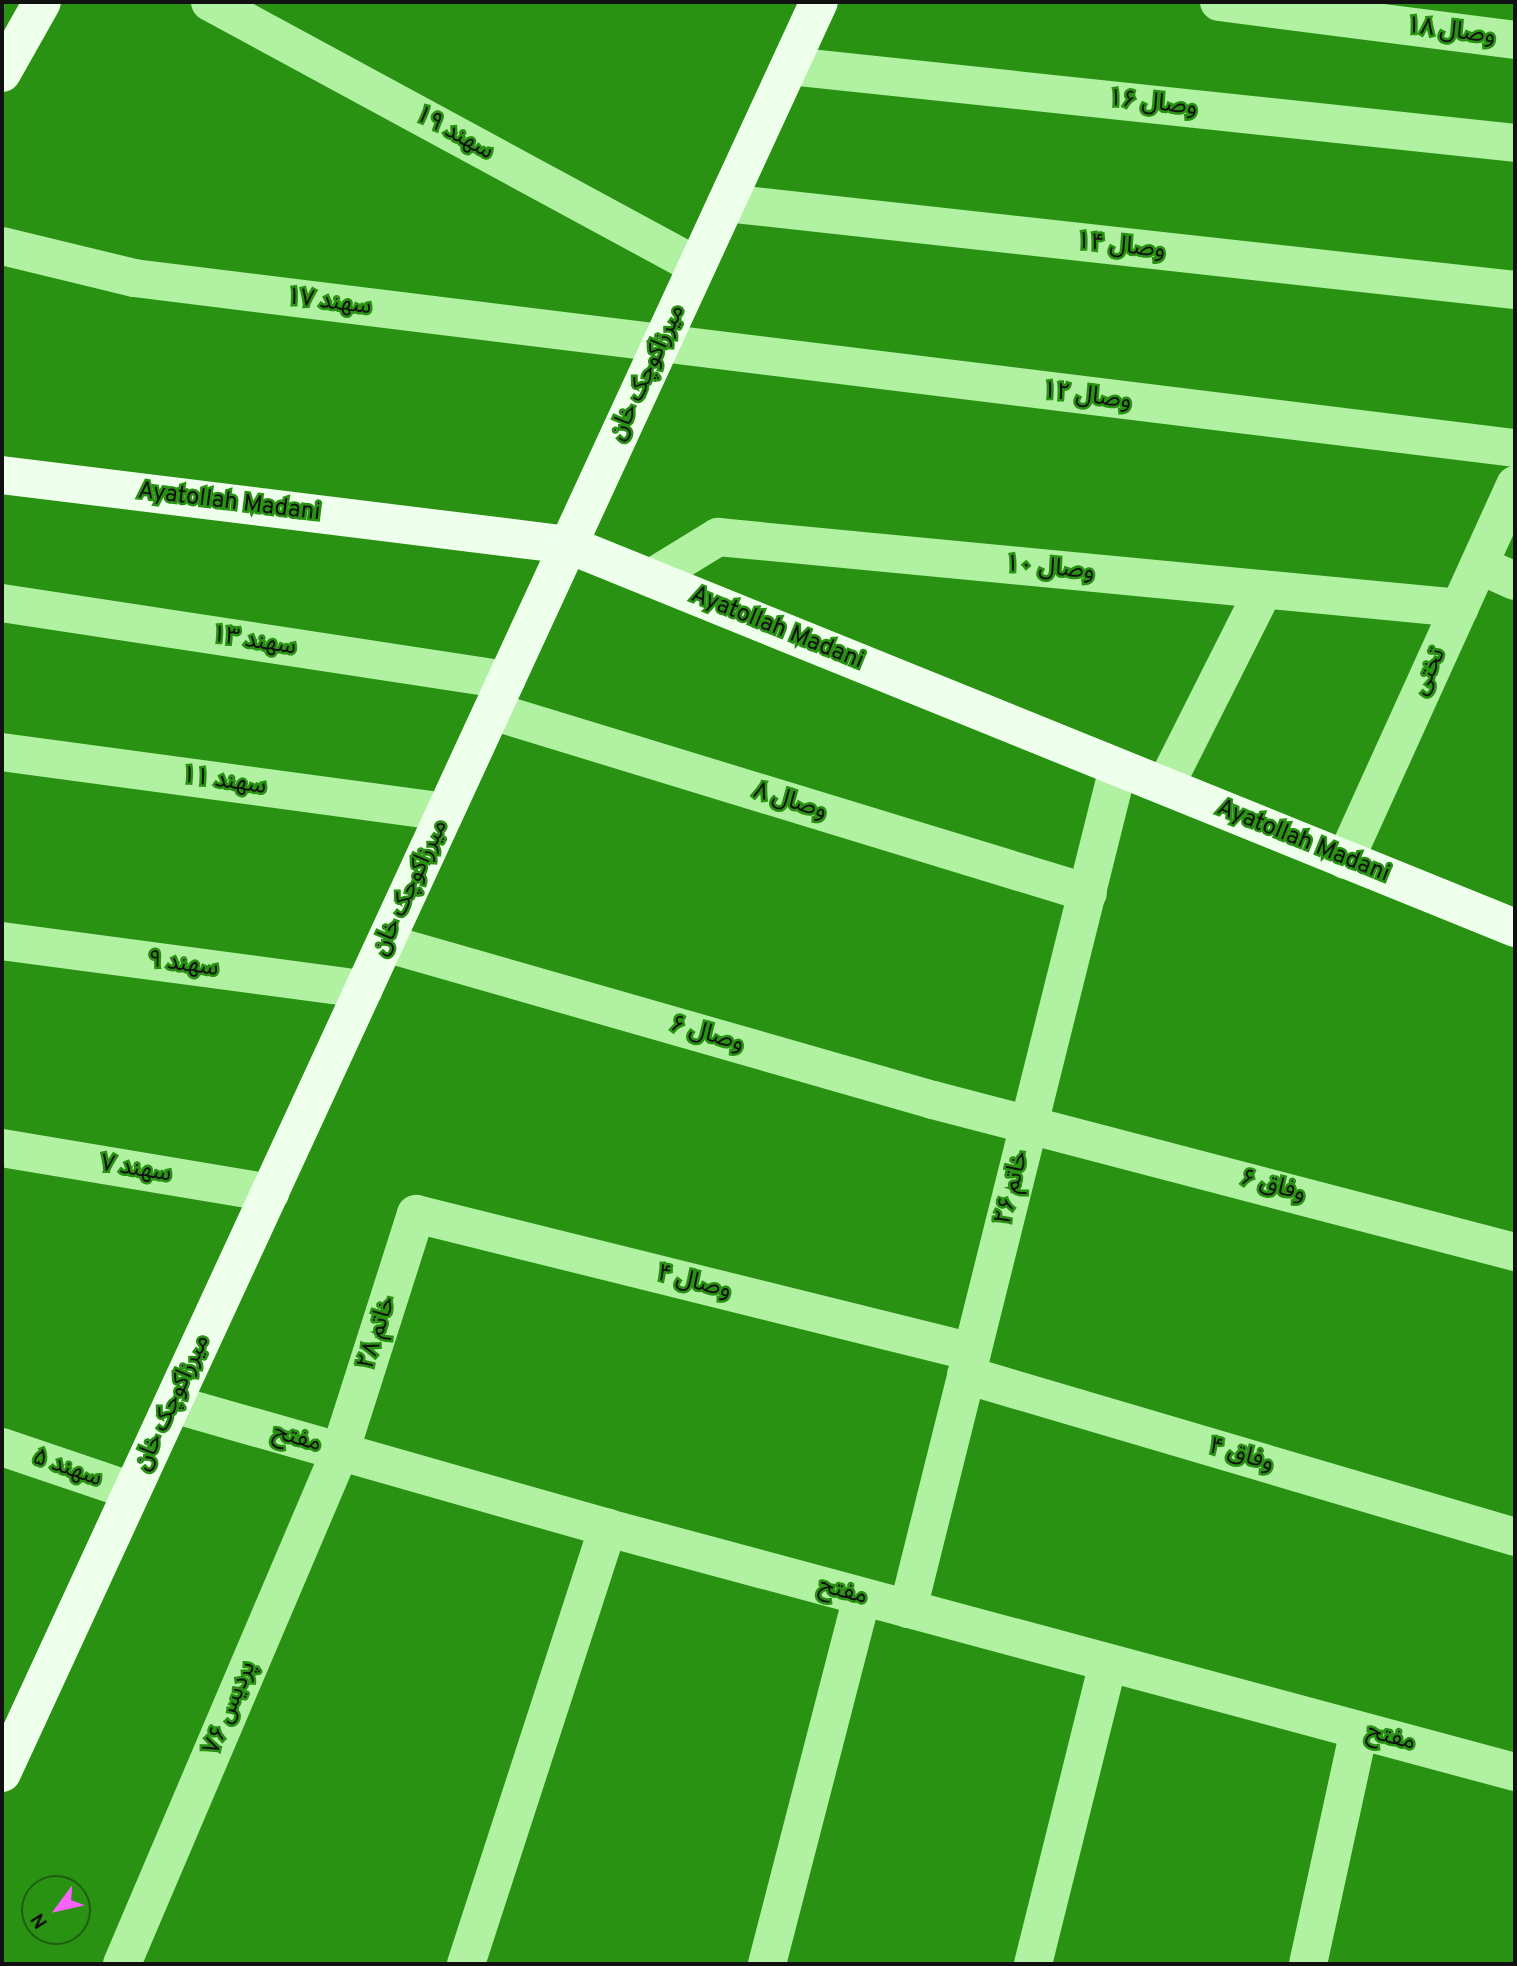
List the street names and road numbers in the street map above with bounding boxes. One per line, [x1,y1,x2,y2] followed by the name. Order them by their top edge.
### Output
[1405,12,1497,52] street label: وصال ۱۸
[1107,85,1199,123] street label: وصال ۱۶
[410,101,498,167] street label: سهند ۱۹
[1075,228,1167,266] street label: وصال ۱۴
[285,284,373,322] street label: سهند ۱۷
[604,300,692,446] street label: میرزاکوچک خان
[1041,377,1133,417] street label: وصال ۱۲
[136,478,322,528] street label: Ayatollah Madani
[1004,551,1096,587] street label: وصال ۱۰
[686,581,868,677] street label: Ayatollah Madani
[210,621,298,663] street label: سهند ۱۳
[1407,644,1453,700] street label: تختی
[180,762,268,802] street label: سهند ۱۱
[750,777,830,827] street label: وصال ۸
[1212,794,1394,890] street label: Ayatollah Madani
[367,815,455,961] street label: میرزاکوچک خان
[146,946,220,984] street label: سهند ۹
[667,1011,747,1059] street label: وصال ۶
[990,1148,1036,1228] street label: خاتم ۲۶
[99,1150,173,1190] street label: سهند ۷
[1237,1164,1309,1210] street label: وفاق ۶
[654,1260,734,1306] street label: وصال ۴
[353,1293,403,1373] street label: خاتم ۲۸
[129,1330,217,1476] street label: میرزاکوچک خان
[269,1418,325,1460] street label: مفتح
[1205,1433,1277,1479] street label: وفاق ۴
[29,1444,105,1494] street label: سهند ۵
[816,1572,870,1612] street label: مفتح
[199,1657,263,1759] street label: پردیس ۷۶
[1364,1718,1418,1758] street label: مفتح

